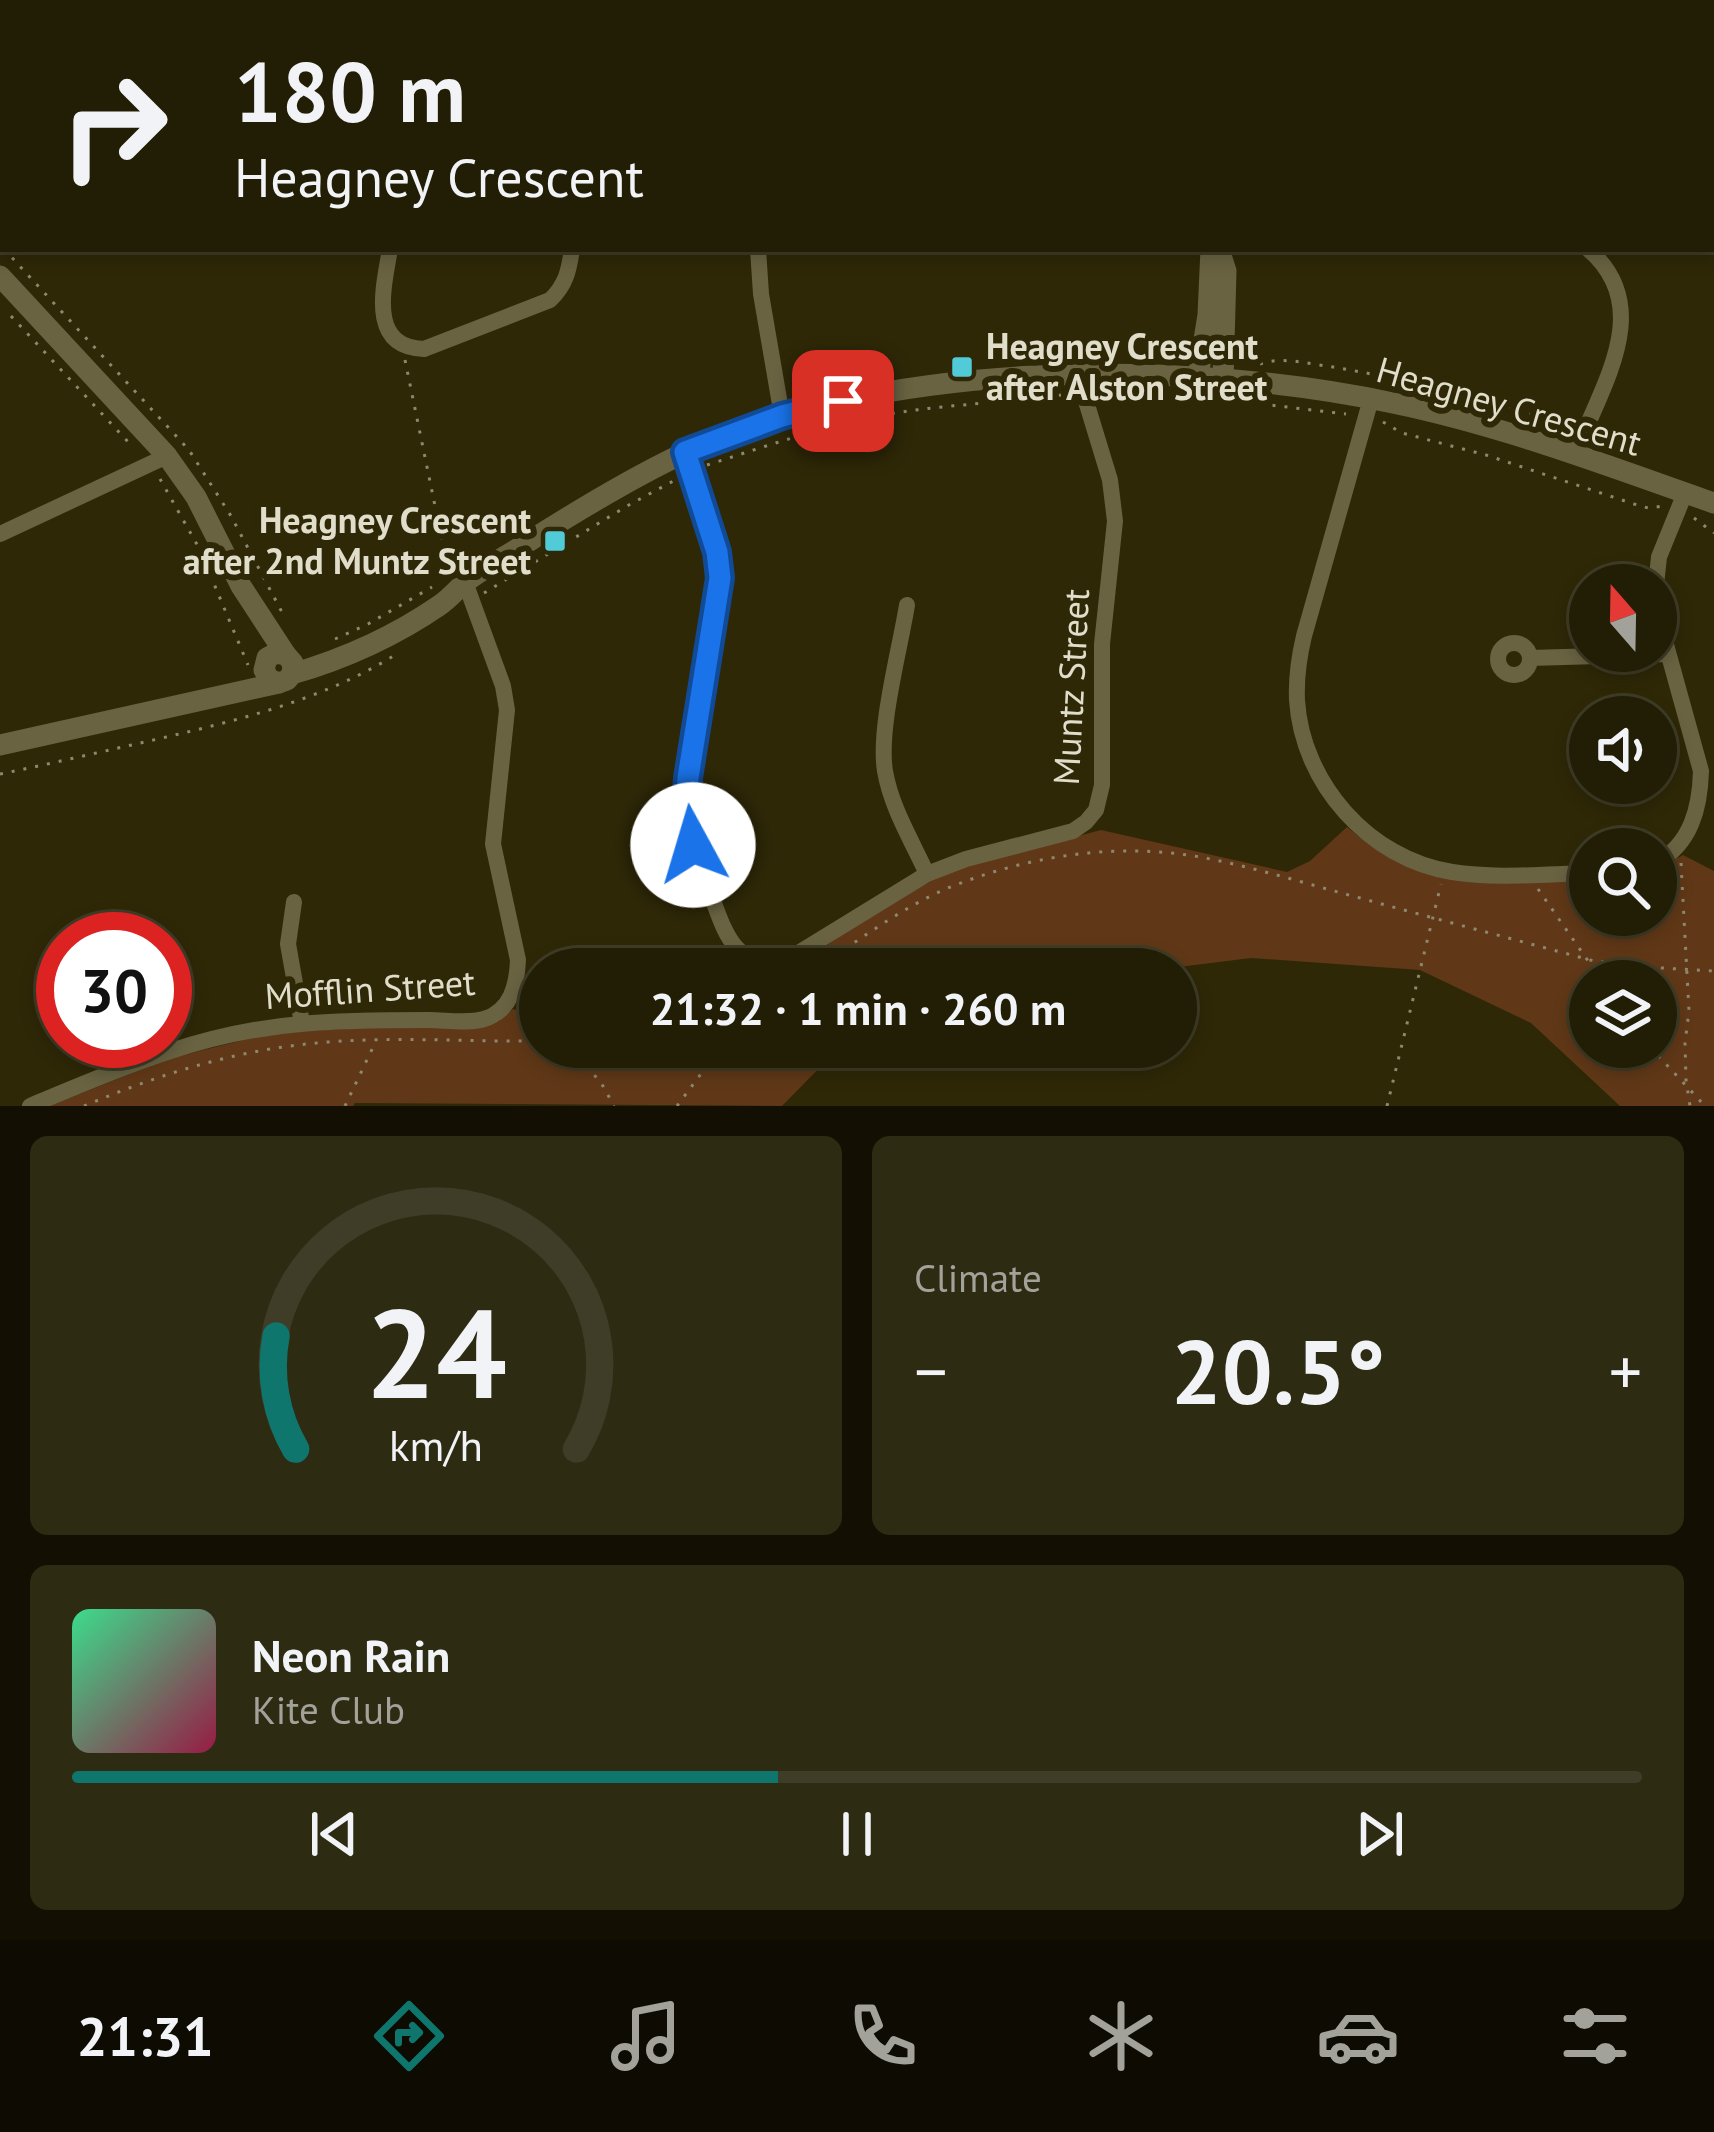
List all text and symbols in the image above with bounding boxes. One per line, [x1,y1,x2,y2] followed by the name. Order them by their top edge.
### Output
[234,36,466,145] text: 180 m
[36,48,192,204] icon: right
[234,142,644,212] text: Heagney Crescent
[986,322,1268,410] place label: Heagney Crescent after Alston Street
[1371,345,1647,466] street label: Heagney Crescent
[792,350,894,452] pin
[949,354,975,380] marker: Heagney Crescent after Alston Street
[810,368,876,434] icon: arrive
[183,496,531,584] place label: Heagney Crescent after 2nd Muntz Street
[542,528,568,554] marker: Heagney Crescent after 2nd Muntz Street
[1569,564,1677,672] north arrow
[1569,564,1677,1068] map controls
[1042,588,1099,786] street label: Muntz Street
[1569,696,1677,804] button: sound
[630,782,756,908] position arrow
[1569,828,1677,936] button: search
[36,912,192,1068] speed limit sign: 30
[263,958,477,1019] street label: Mofflin Street
[1569,960,1677,1068] button: layers
[650,979,1066,1037] text: 21:32 · 1 min · 260 m
[914,1252,1042,1303] text: Climate
[365,1271,507,1432] text: 24
[1171,1312,1385,1429] text: 20.5°
[914,1328,947,1413] text: −
[1609,1328,1642,1413] text: +
[389,1416,483,1472] text: km/h
[252,1626,450,1684] text: Neon Rain
[252,1684,405,1735] text: Kite Club
[301,1801,367,1867] icon: previous
[824,1801,890,1867] icon: pause
[1347,1801,1413,1867] icon: next
[367,1994,451,2078] icon: directions
[604,1994,688,2078] icon: music
[841,1994,925,2078] icon: phone
[1079,1994,1163,2078] icon: climate
[1316,1994,1400,2078] icon: car
[1553,1994,1637,2078] icon: filters
[77,2001,214,2071] text: 21:31

